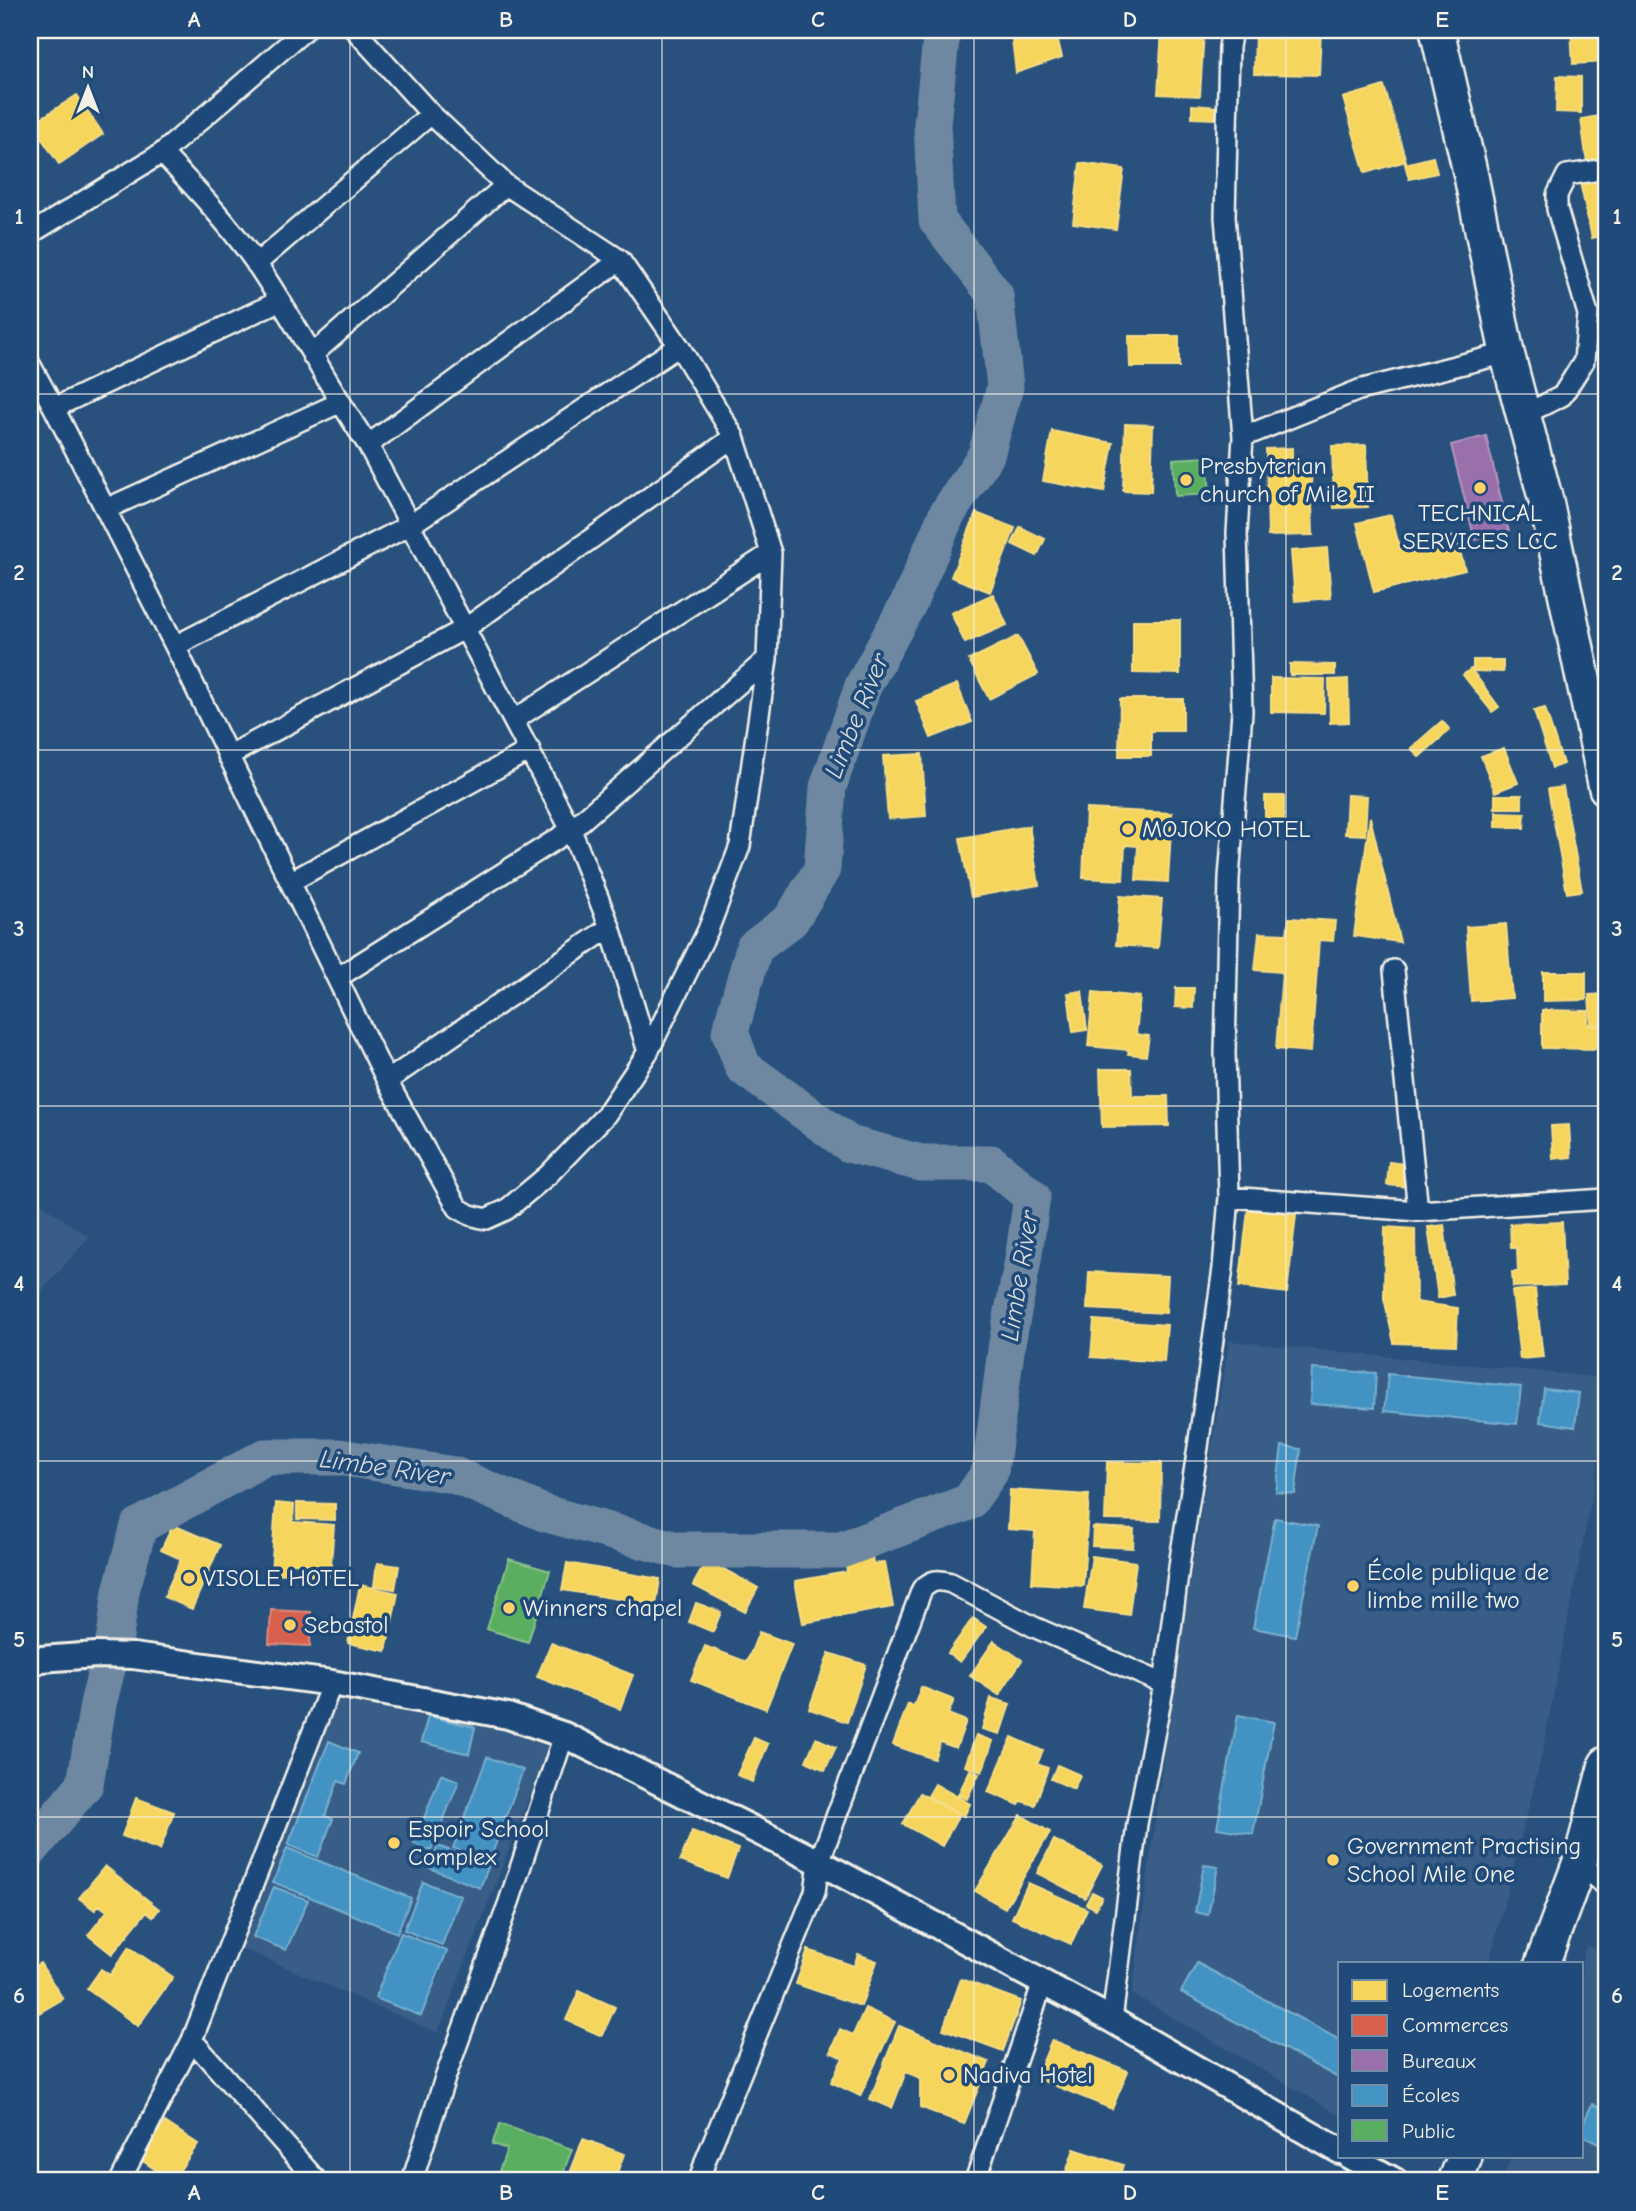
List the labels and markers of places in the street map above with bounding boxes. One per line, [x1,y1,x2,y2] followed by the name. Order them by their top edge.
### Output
[1200,452,1375,508] place label: Presbyterian church of Mile II
[1178,472,1194,488] marker: Presbyterian church of Mile II
[1472,480,1488,496] marker: TECHNICAL SERVICES LCC
[1403,499,1557,555] place label: TECHNICAL SERVICES LCC
[1142,815,1310,843] place label: MOJOKO HOTEL
[1120,821,1136,837] marker: MOJOKO HOTEL
[1367,1558,1549,1614] place label: École publique de limbe mille two
[203,1564,359,1592] place label: VISOLE HOTEL
[181,1570,197,1586] marker: VISOLE HOTEL
[1345,1578,1361,1594] marker: École publique de limbe mille two
[523,1594,682,1622] place label: Winners chapel
[501,1600,517,1616] marker: Winners chapel
[304,1611,389,1639] place label: Sebastol
[282,1617,298,1633] marker: Sebastol
[408,1815,549,1871] place label: Espoir School Complex
[1347,1832,1581,1888] place label: Government Practising School Mile One
[386,1835,402,1851] marker: Espoir School Complex
[1325,1852,1341,1868] marker: Government Practising School Mile One
[963,2061,1093,2089] place label: Nadiva Hotel
[941,2067,957,2083] marker: Nadiva Hotel

